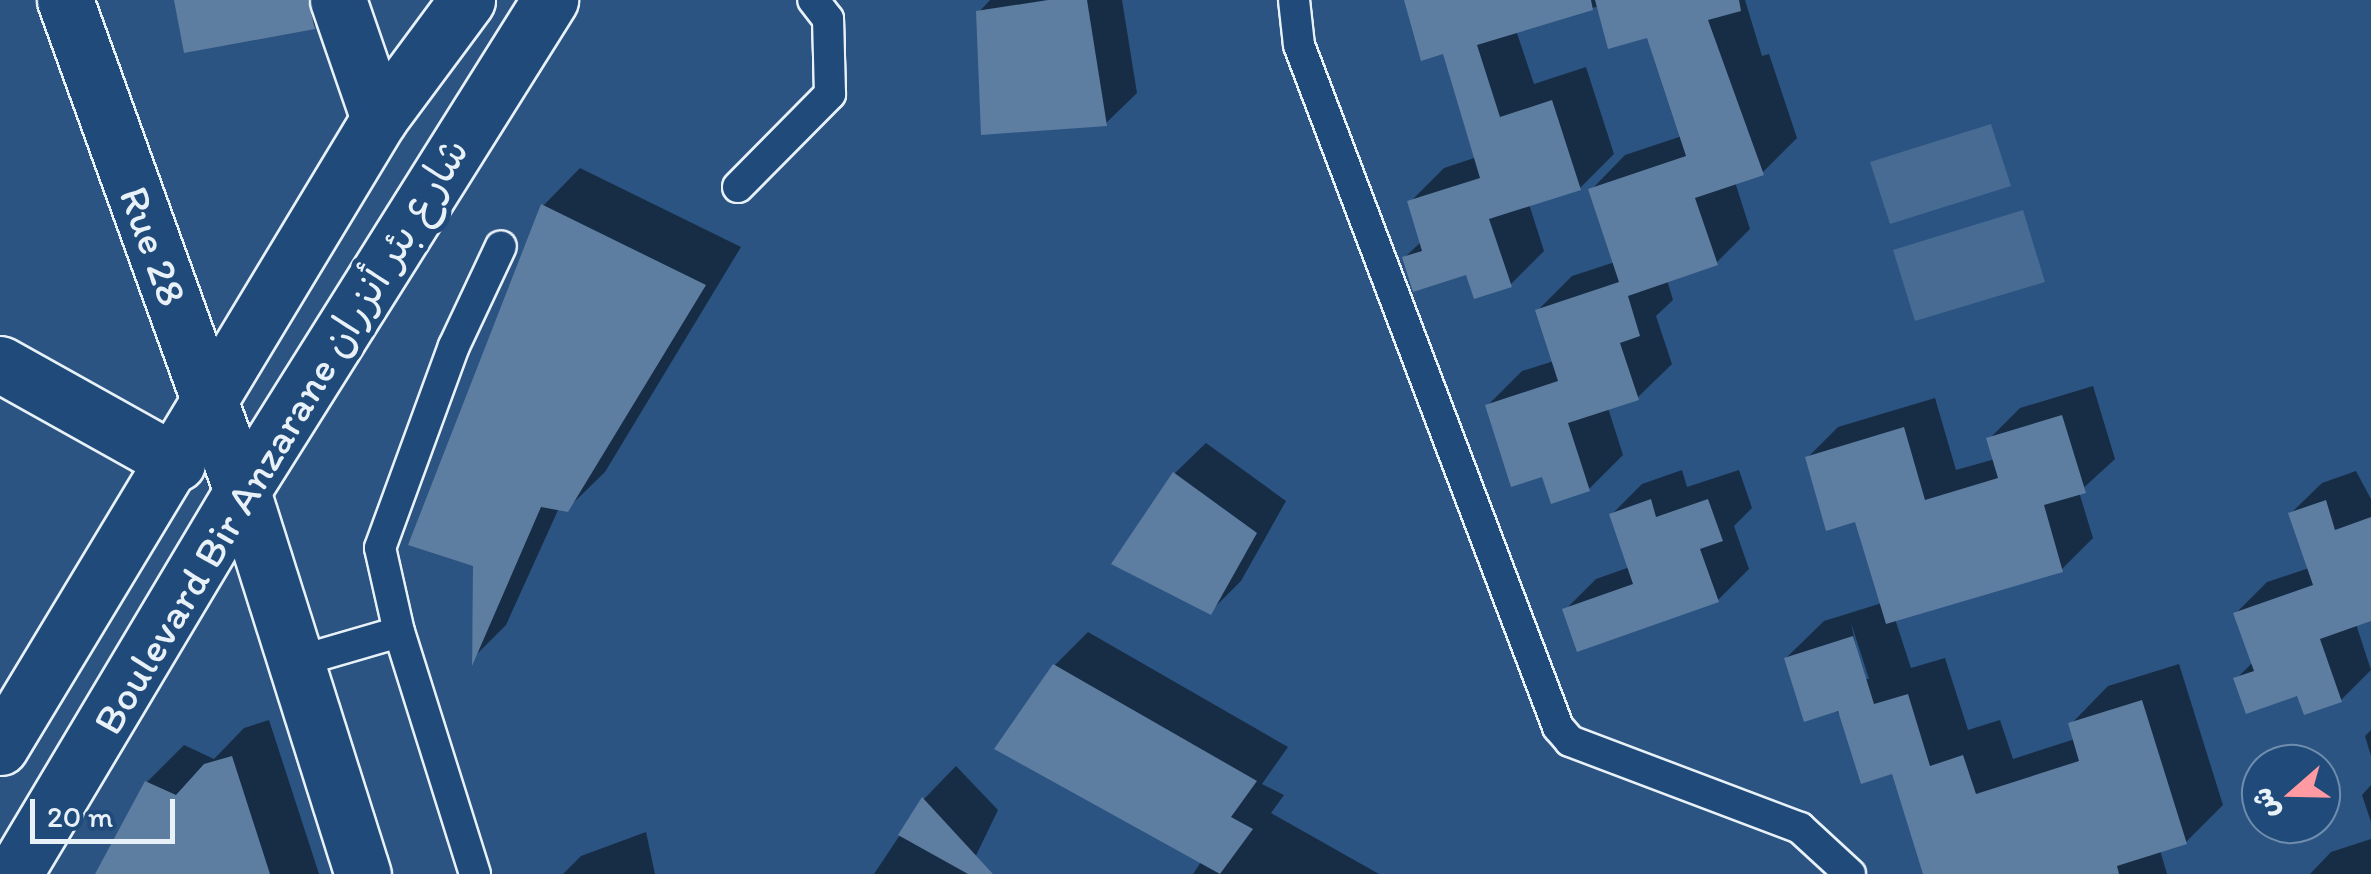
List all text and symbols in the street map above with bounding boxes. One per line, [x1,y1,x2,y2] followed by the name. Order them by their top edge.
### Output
[82,128,480,744] street label: Boulevard Bir Anzarane شارع بئر أنزران
[108,180,198,312] street label: Rue 28
[2241,744,2341,844] north arrow
[35,779,180,841] scale bar
[2243,783,2286,824] text: ش
[47,798,113,835] text: 20 m

